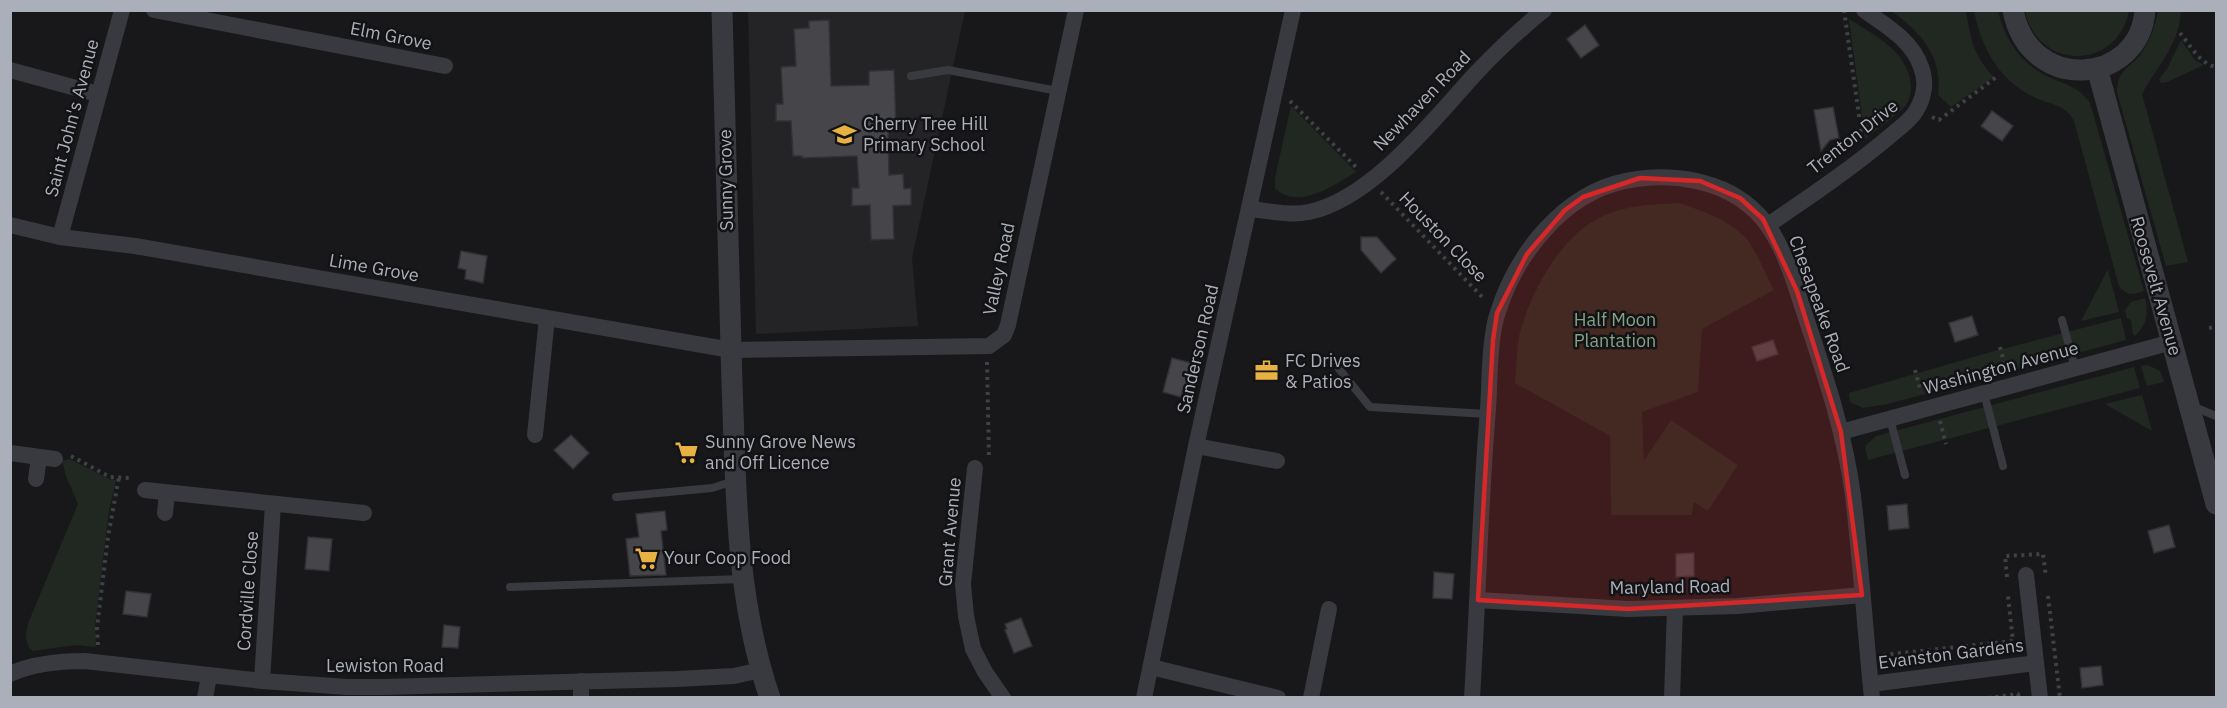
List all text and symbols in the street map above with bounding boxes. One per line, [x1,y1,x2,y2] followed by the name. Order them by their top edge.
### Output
[348,16,434,55] street label: Elm Grove
[39,36,104,199] street label: Saint John's Avenue
[1368,46,1475,156] street label: Newhaven Road
[1803,94,1903,179] street label: Trenton Drive
[863,112,988,156] place label: Cherry Tree Hill Primary School
[832,121,858,147] school or university icon: Cherry Tree Hill Primary School
[713,129,738,231] street label: Sunny Grove
[1394,186,1492,287] street label: Houston Close
[2126,213,2187,358] street label: Roosevelt Avenue
[977,220,1020,317] street label: Valley Road
[1784,232,1855,376] street label: Chesapeake Road
[327,248,421,287] street label: Lime Grove
[1171,282,1224,416] street label: Sanderson Road
[1574,308,1656,352] park label: Half Moon Plantation
[1921,336,2081,399] street label: Washington Avenue
[1285,349,1361,393] place label: FC Drives & Patios
[1254,358,1280,384] office icon: FC Drives & Patios
[705,430,856,474] place label: Sunny Grove News and Off Licence
[674,439,700,465] supermarket icon: Sunny Grove News and Off Licence
[933,476,966,588] street label: Grant Avenue
[232,530,263,652] street label: Cordville Close
[633,545,659,571] supermarket icon: Your Coop Food
[664,546,791,569] place label: Your Coop Food
[1609,574,1731,599] street label: Maryland Road
[1877,633,2025,674] street label: Evanston Gardens
[326,654,444,677] street label: Lewiston Road

